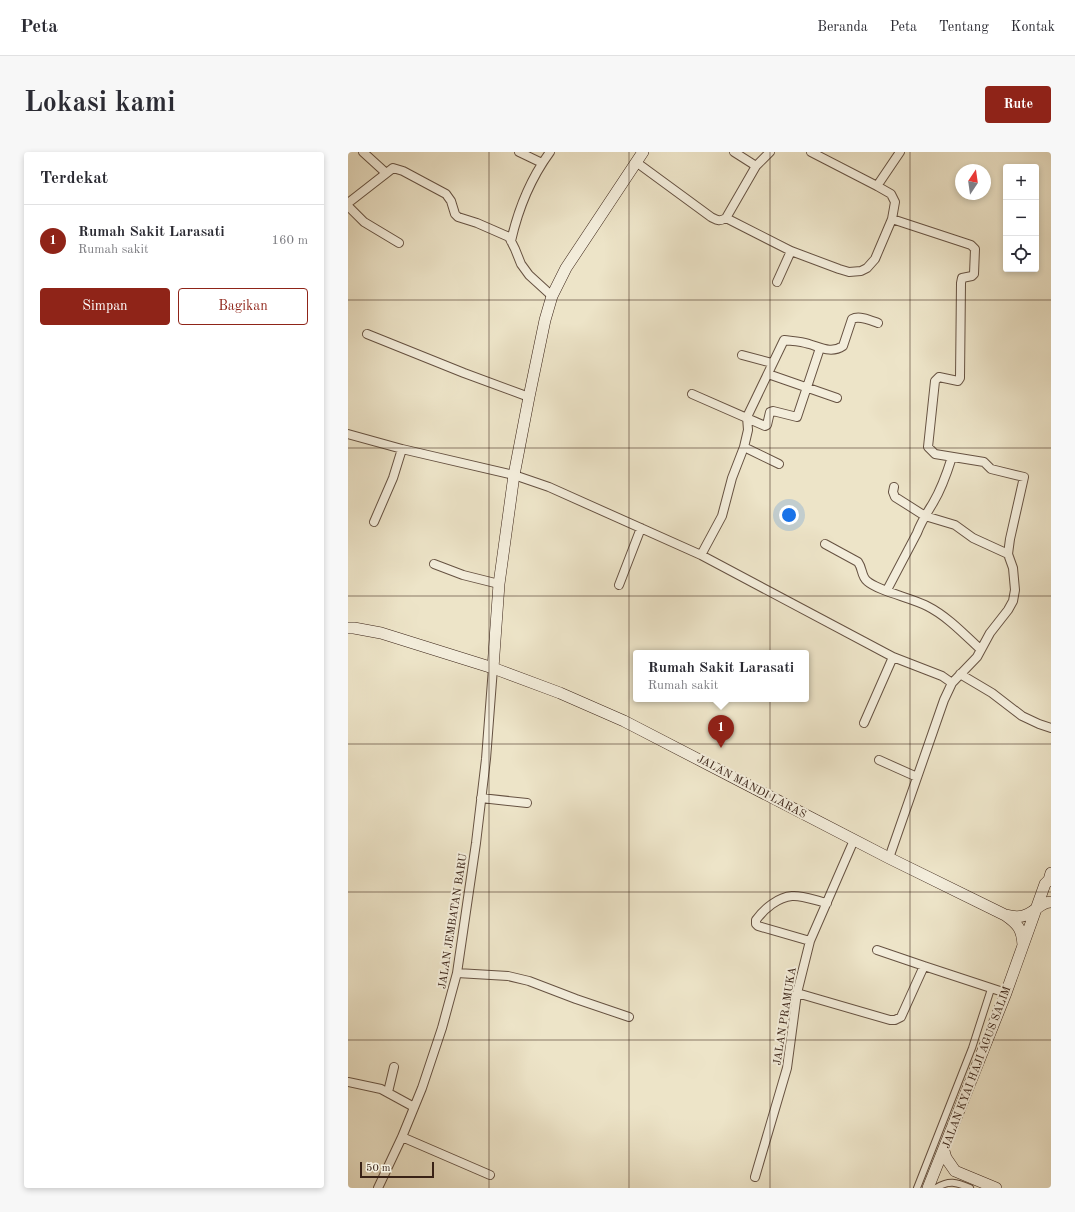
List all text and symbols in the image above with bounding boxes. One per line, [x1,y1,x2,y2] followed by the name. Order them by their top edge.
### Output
[20,18,58,37] text: Peta
[817,20,868,34] text: Beranda
[890,20,917,34] text: Peta
[939,20,989,34] text: Tentang
[1011,20,1055,34] text: Kontak
[985,86,1051,123] button: Rute
[24,90,176,118] text: Lokasi kami
[955,164,991,200] north arrow
[1003,164,1039,272] map controls
[1003,164,1039,200] button: +
[40,170,108,187] text: Terdekat
[1003,200,1039,236] button: −
[78,225,225,240] text: Rumah Sakit Larasati
[49,234,57,247] text: 1
[271,234,308,247] text: 160 m
[1003,236,1039,272] button: locate
[78,243,149,256] text: Rumah sakit
[40,288,170,325] button: Simpan
[178,288,308,325] button: Bagikan
[779,505,799,525] your location
[633,650,809,702] popup
[648,661,794,676] text: Rumah Sakit Larasati
[648,679,718,692] text: Rumah sakit
[708,715,734,748] pin: 1
[695,754,808,821] street label: JALAN MANDI LARAS
[437,852,470,990] street label: JALAN JEMBATAN BARU
[772,966,799,1066] street label: JALAN PRAMUKA
[941,985,1013,1150] street label: JALAN KYAI HAJI AGUS SALIM
[360,1160,434,1179] scale bar
[366,1163,391,1174] text: 50 m

